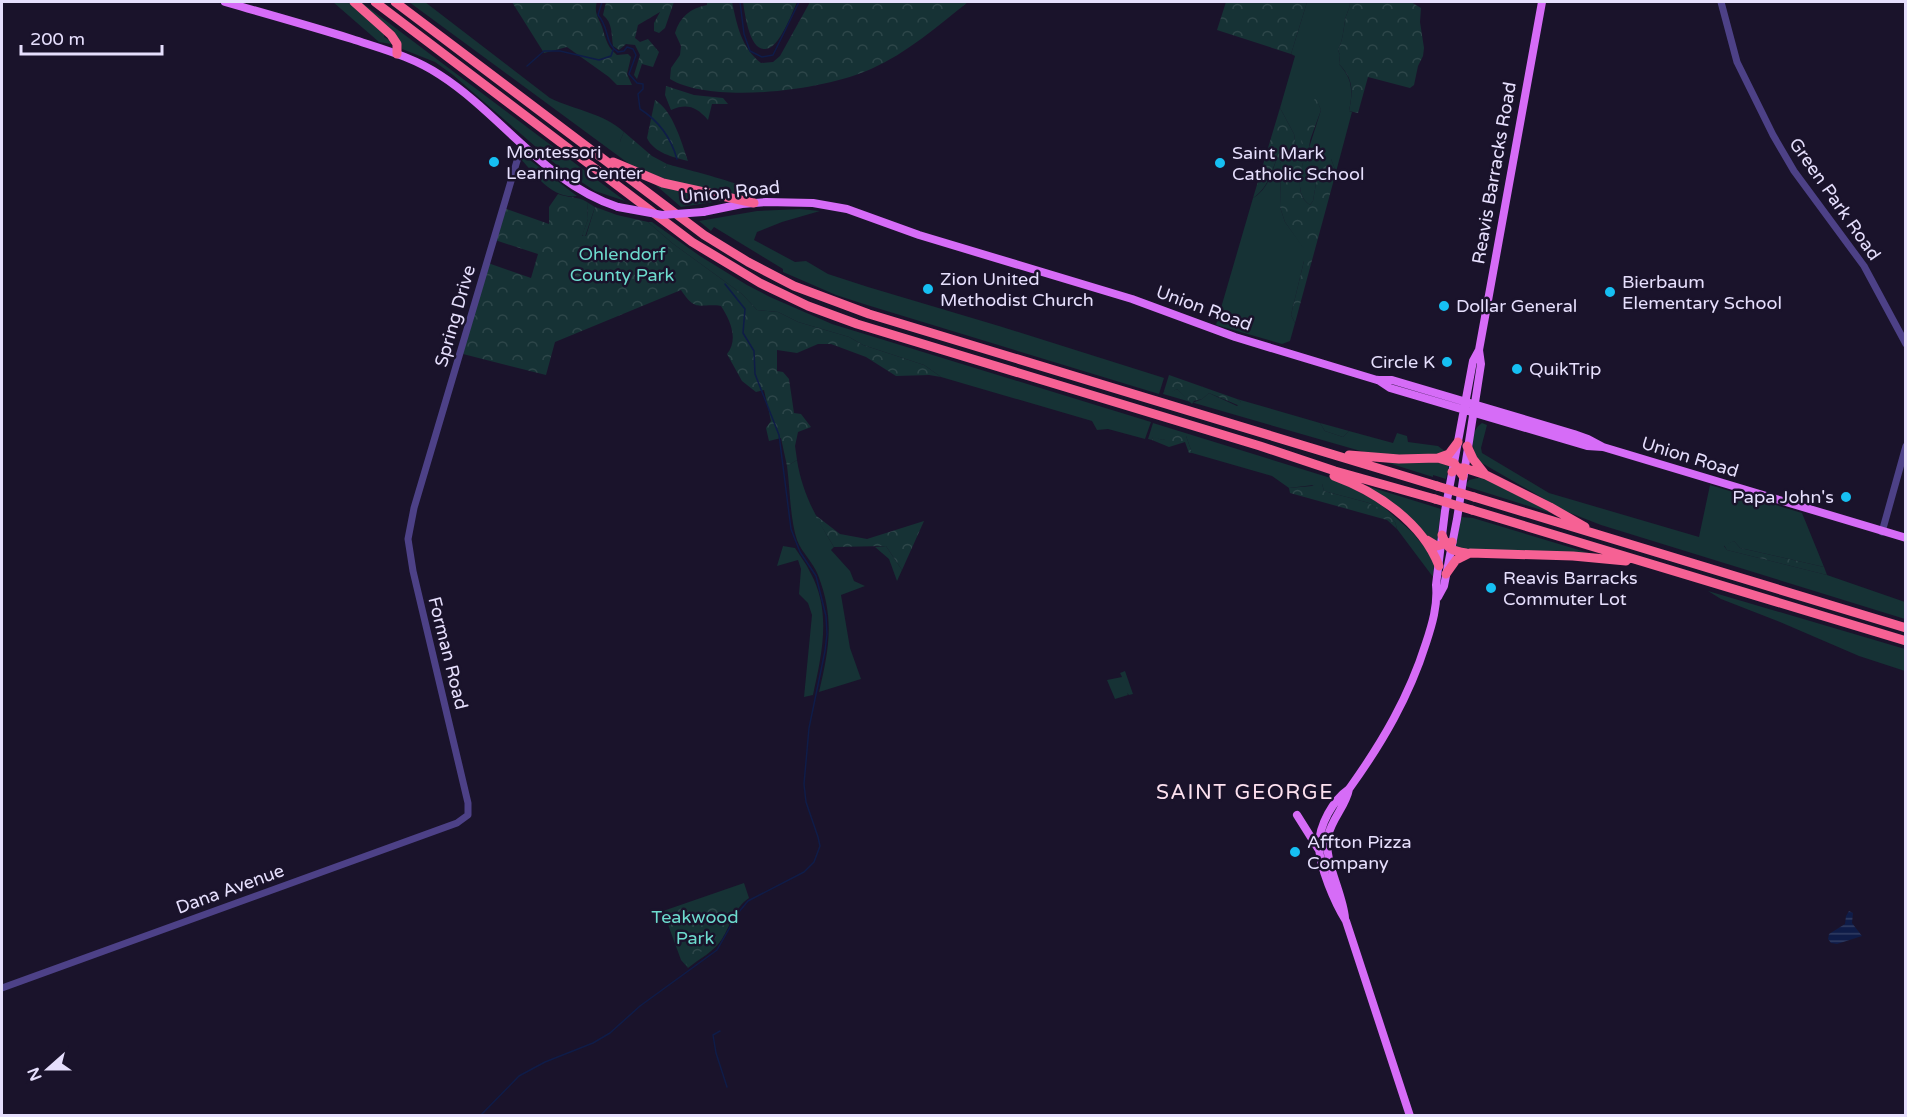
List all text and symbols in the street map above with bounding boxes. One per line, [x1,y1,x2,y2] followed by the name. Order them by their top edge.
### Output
[21,18,162,56] scale bar
[30,28,85,50] text: 200 m
[1467,80,1521,266] street label: Reavis Barracks Road
[1785,133,1885,265] street label: Green Park Road
[506,141,643,184] place label: Montessori Learning Center
[1232,142,1364,185] place label: Saint Mark Catholic School
[487,155,501,169] marker: Montessori Learning Center
[1213,156,1227,170] marker: Saint Mark Catholic School
[679,176,781,208] street label: Union Road
[570,243,674,286] park label: Ohlendorf County Park
[430,262,480,370] street label: Spring Drive
[940,268,1094,311] place label: Zion United Methodist Church
[1622,271,1782,314] place label: Bierbaum Elementary School
[1153,280,1255,336] street label: Union Road
[921,282,935,296] marker: Zion United Methodist Church
[1603,285,1617,299] marker: Bierbaum Elementary School
[1456,295,1577,317] place label: Dollar General
[1437,299,1451,313] marker: Dollar General
[1370,351,1435,373] place label: Circle K
[1440,355,1454,369] marker: Circle K
[1529,358,1601,380] place label: QuikTrip
[1510,362,1524,376] marker: QuikTrip
[1639,432,1741,482] street label: Union Road
[1732,486,1834,508] place label: Papa John's
[1839,490,1853,504] marker: Papa John's
[1503,567,1638,610] place label: Reavis Barracks Commuter Lot
[1484,581,1498,595] marker: Reavis Barracks Commuter Lot
[423,594,473,712] street label: Forman Road
[1156,780,1334,805] district label: SAINT GEORGE
[1307,831,1412,874] place label: Affton Pizza Company
[1288,845,1302,859] marker: Affton Pizza Company
[173,859,287,919] street label: Dana Avenue
[651,906,739,949] park label: Teakwood Park
[18,1039,78,1099] north arrow
[23,1064,47,1084] text: N

